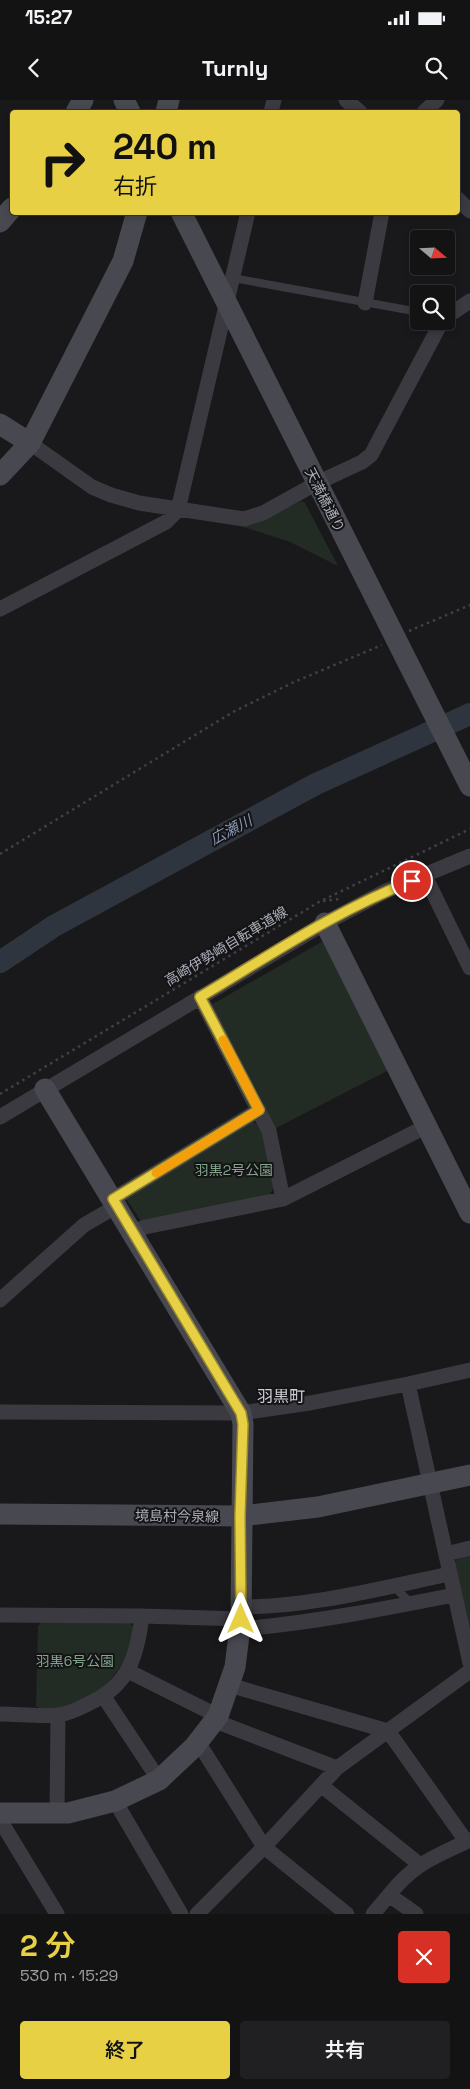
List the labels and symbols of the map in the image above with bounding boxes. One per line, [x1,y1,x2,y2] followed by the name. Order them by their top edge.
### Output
[410,230,455,275] north arrow
[301,465,349,535] street label: 天満橋通り
[206,810,257,849] water label: 広瀬川
[391,860,433,902] pin
[161,902,291,990] street label: 高崎伊勢崎自転車道線
[195,1161,273,1179] park label: 羽黒2号公園
[257,1386,305,1407] district label: 羽黒町
[135,1506,219,1526] street label: 境島村今泉線
[214,1592,266,1644] position arrow
[36,1652,114,1670] park label: 羽黒6号公園

